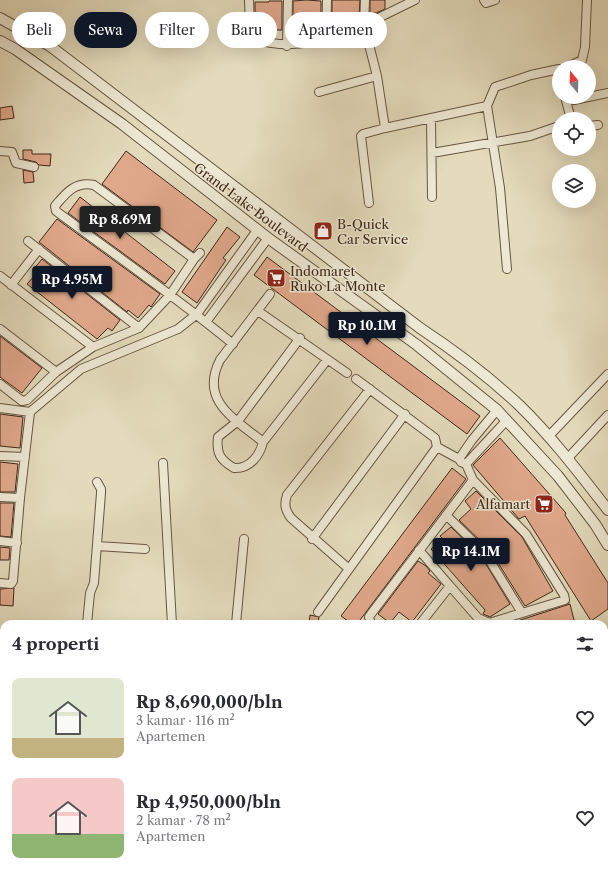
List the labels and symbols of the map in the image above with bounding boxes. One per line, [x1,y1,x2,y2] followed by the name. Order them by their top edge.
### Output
[552,60,596,104] north arrow
[191,159,311,255] street label: Grand Lake Boulevard
[79,206,161,240] pin: Rp 8.69M
[337,216,408,247] place label: B-Quick Car Service
[312,220,334,242] shop icon: B-Quick Car Service
[290,263,385,294] place label: Indomaret Ruko La Monte
[31,266,113,300] pin: Rp 4.95M
[265,267,287,289] supermarket icon: Indomaret Ruko La Monte
[326,312,408,346] pin: Rp 10.1M
[533,493,555,515] supermarket icon: Alfamart
[475,496,530,512] place label: Alfamart
[430,538,512,572] pin: Rp 14.1M

